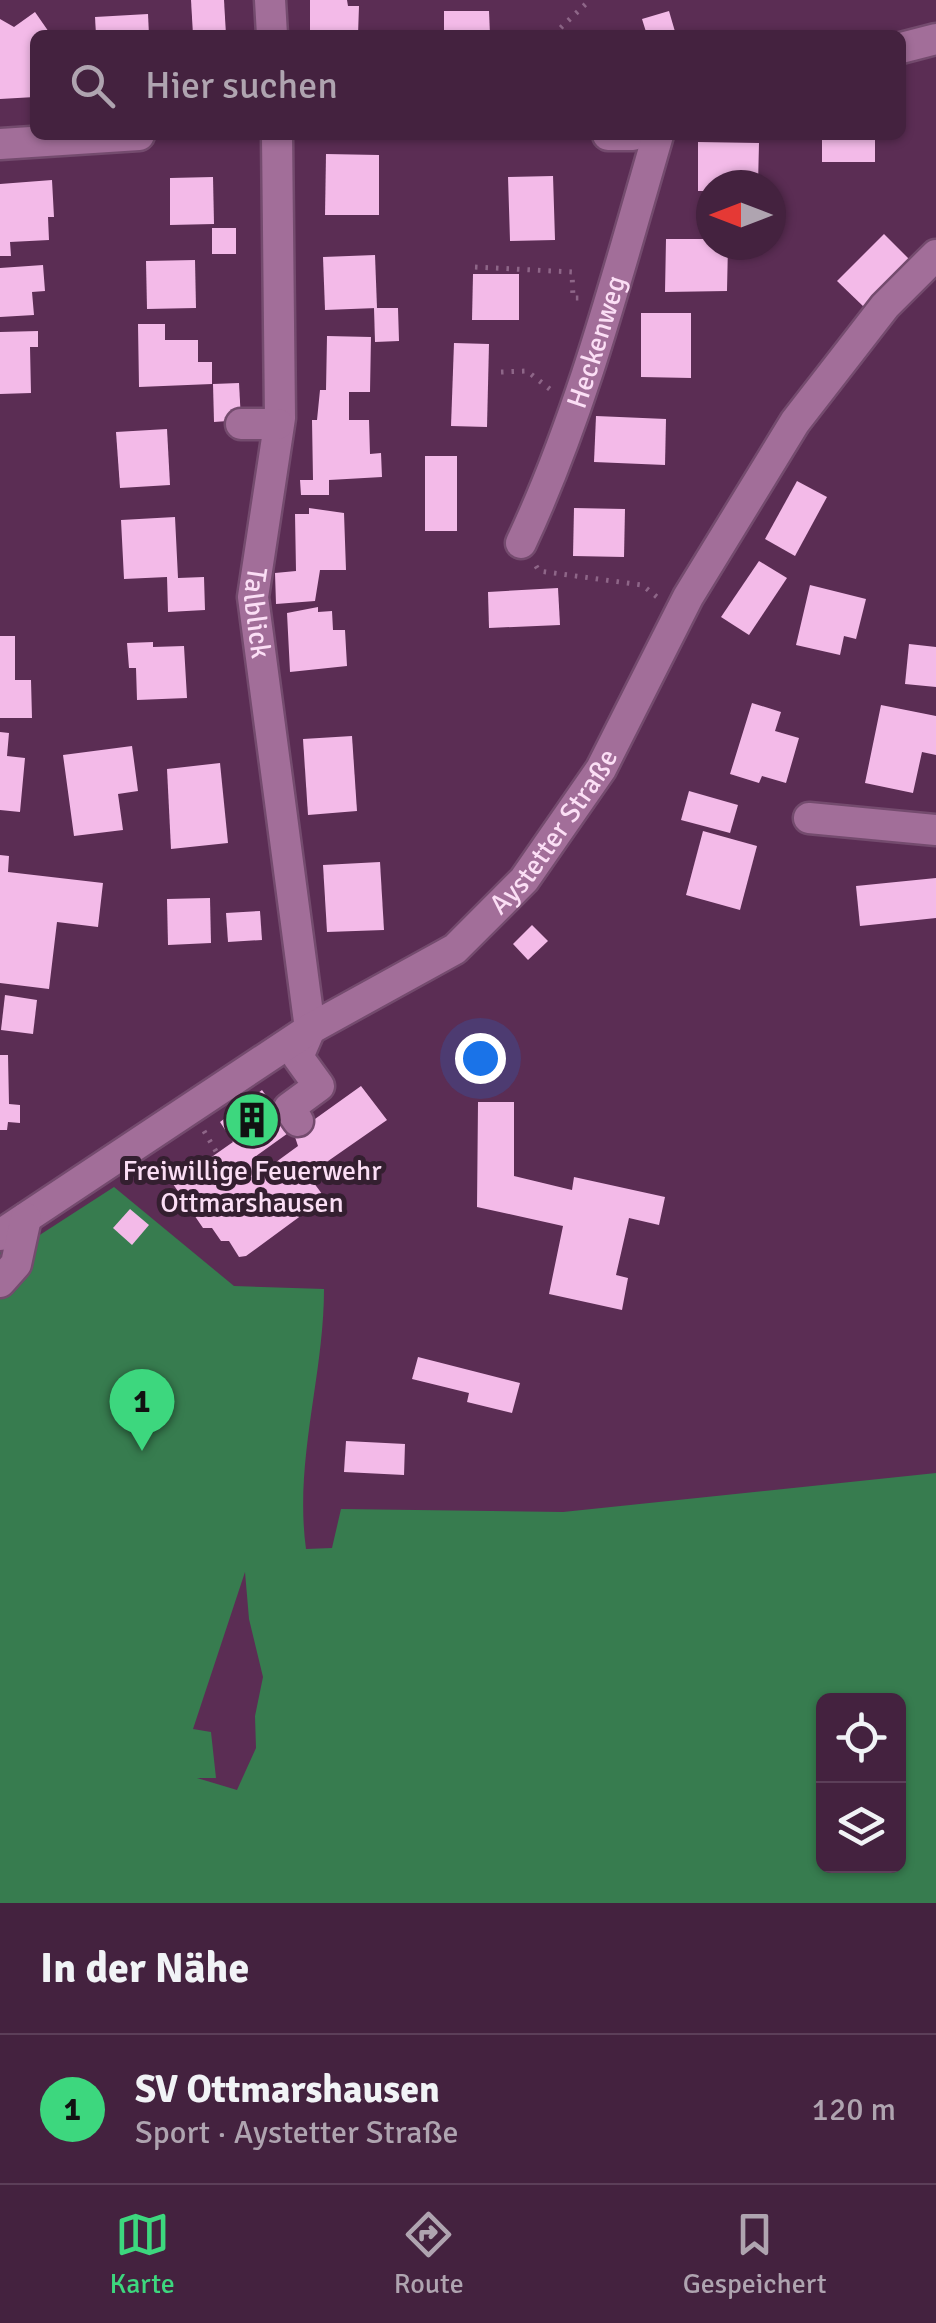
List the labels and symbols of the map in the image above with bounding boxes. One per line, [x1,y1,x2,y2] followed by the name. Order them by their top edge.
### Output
[696,170,786,260] north arrow
[560,272,633,413] street label: Heckenweg
[236,565,278,661] street label: Talblick
[482,744,625,922] street label: Aystetter Straße
[455,1033,506,1084] your location
[222,1090,282,1150] building icon: Freiwillige Feuerwehr Ottmarshausen
[122,1154,382,1220] place label: Freiwillige Feuerwehr Ottmarshausen
[110,1368,174,1451] pin: 1

